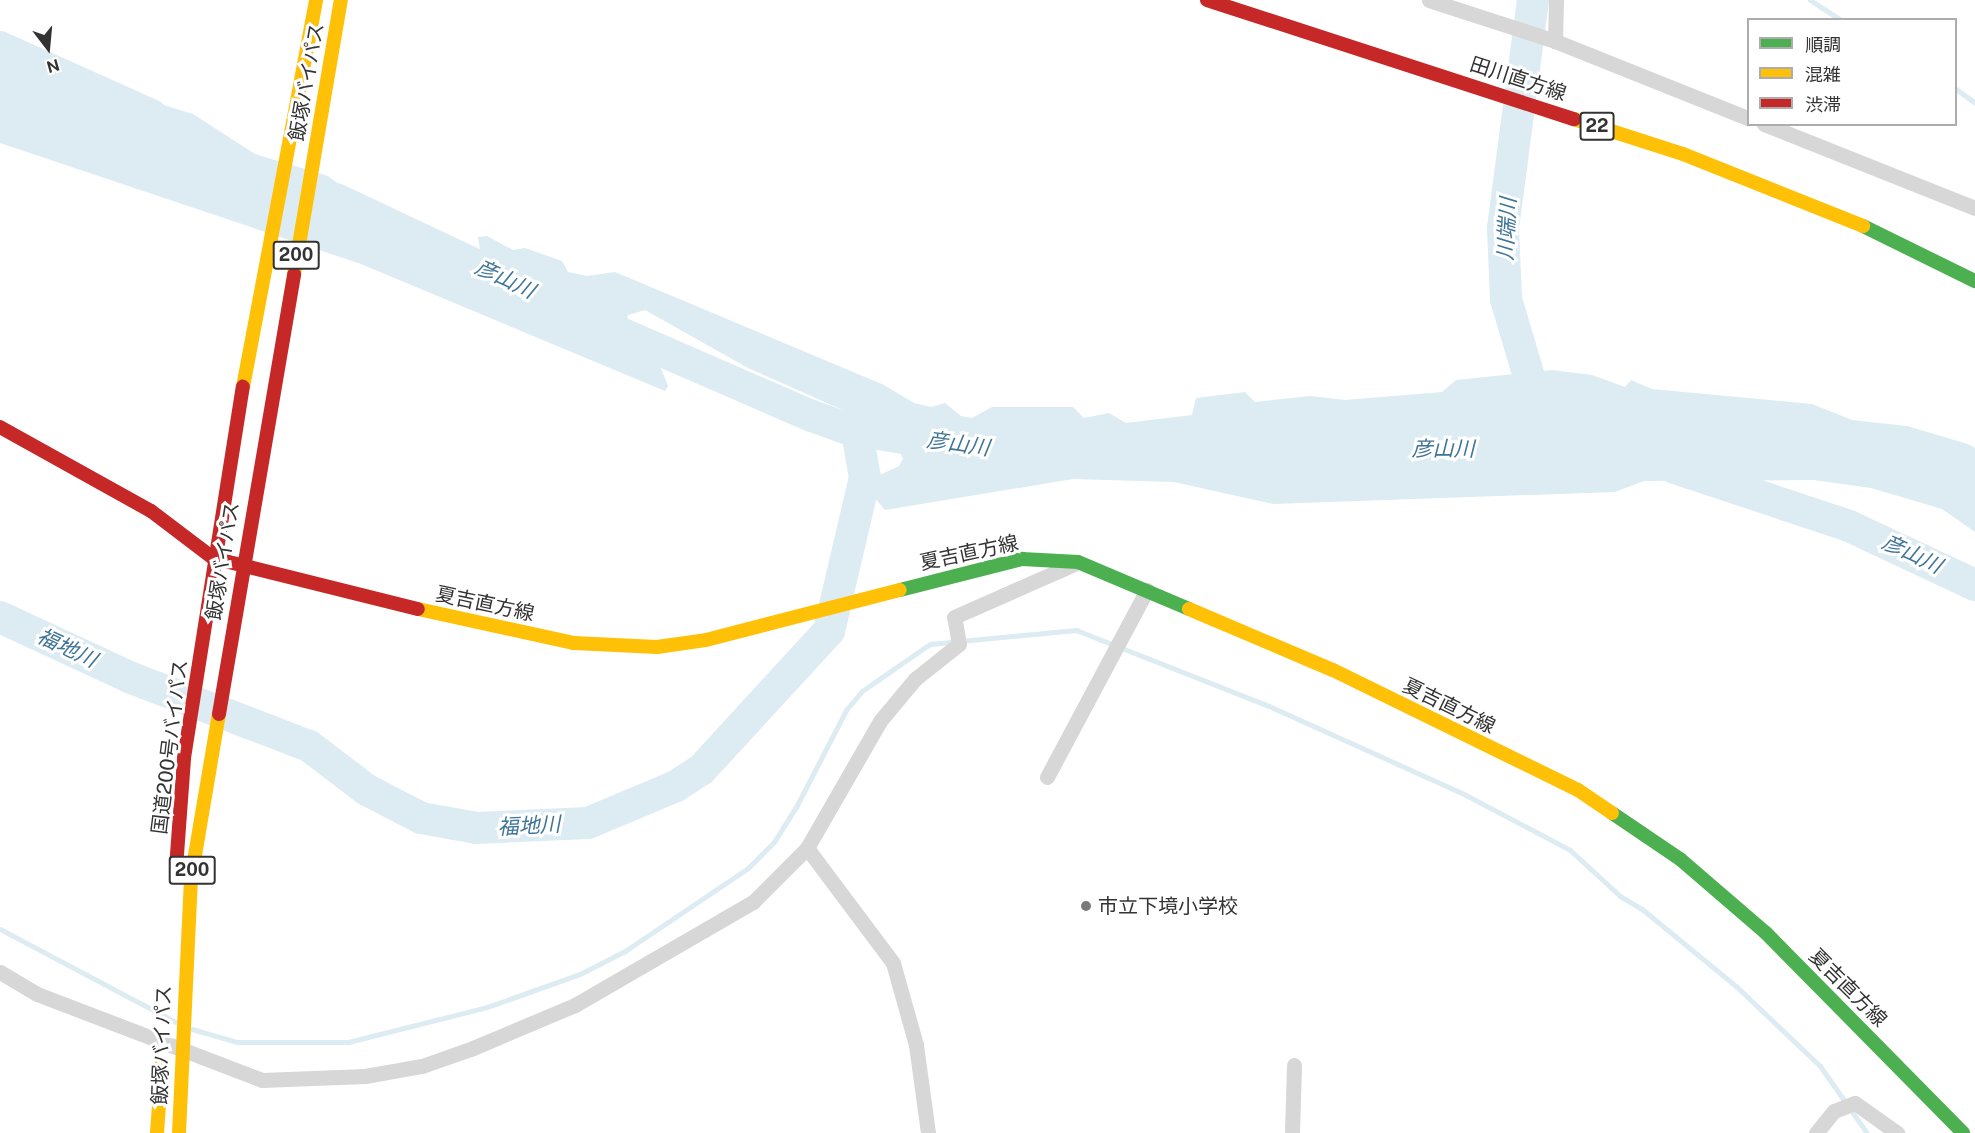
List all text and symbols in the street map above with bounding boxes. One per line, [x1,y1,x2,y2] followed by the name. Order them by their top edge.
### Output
[18,18,78,78] north arrow
[1747,18,1957,126] legend
[285,21,329,143] street label: 飯塚バイパス
[1805,34,1841,55] text: 順調
[1467,52,1569,106] street label: 田川直方線
[44,55,62,77] text: N
[1805,64,1841,85] text: 混雑
[1805,94,1841,115] text: 渋滞
[1579,111,1615,141] road number: 22
[1493,197,1521,261] water label: 川端川
[272,240,320,270] road number: 200
[471,254,539,304] water label: 彦山川
[925,427,991,461] water label: 彦山川
[1412,436,1474,462] water label: 彦山川
[202,500,244,622] street label: 飯塚バイパス
[1878,529,1946,579] water label: 彦山川
[918,531,1020,575] street label: 夏吉直方線
[434,582,536,626] street label: 夏吉直方線
[33,623,101,673] water label: 福地川
[147,658,193,836] street label: 国道200号バイパス
[1399,673,1499,739] street label: 夏吉直方線
[497,812,561,840] water label: 福地川
[168,855,216,885] road number: 200
[1098,894,1238,918] place label: 市立下境小学校
[1079,899,1093,913] marker: 市立下境小学校
[1804,944,1892,1032] street label: 夏吉直方線
[148,985,176,1105] street label: 飯塚バイパス

